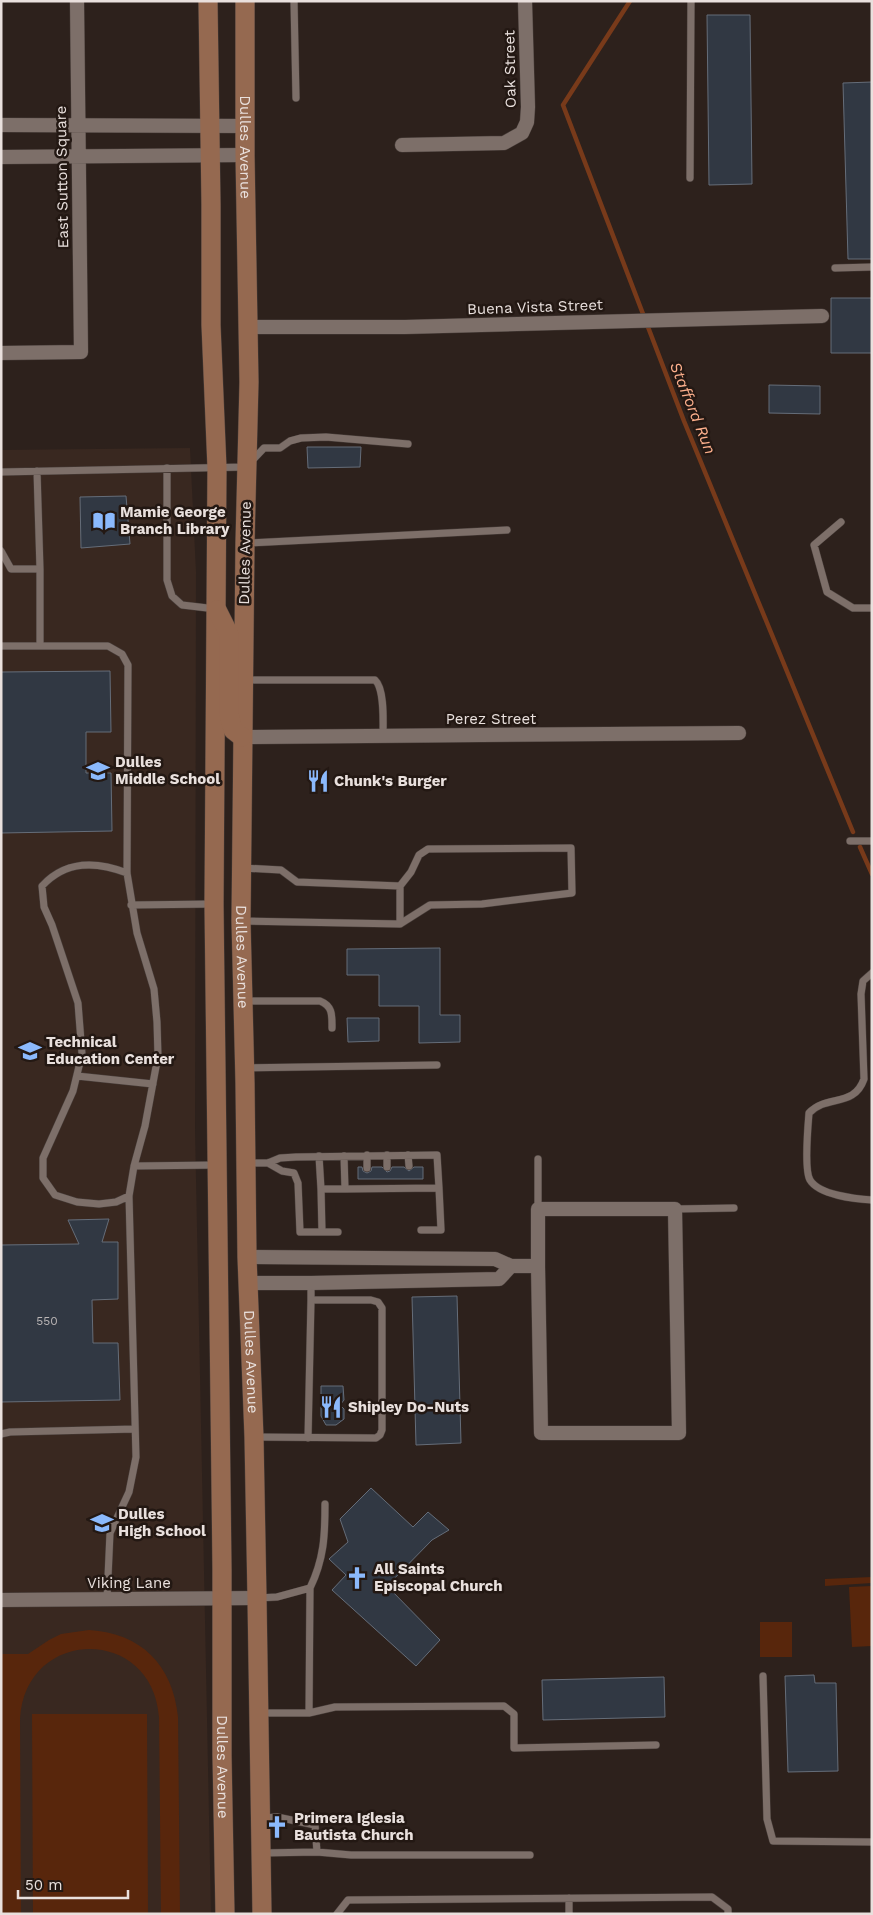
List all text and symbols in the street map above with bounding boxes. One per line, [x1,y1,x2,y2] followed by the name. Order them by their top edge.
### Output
[500,29,520,108] street label: Oak Street
[236,95,255,199] street label: Dulles Avenue
[52,106,72,248] street label: East Sutton Square
[467,296,604,318] street label: Buena Vista Street
[666,359,720,457] water label: Stafford Run
[235,501,255,605] street label: Dulles Avenue
[120,503,230,538] place label: Mamie George Branch Library
[91,508,117,534] library icon: Mamie George Branch Library
[446,710,537,728] street label: Perez Street
[115,753,220,788] place label: Dulles Middle School
[85,758,111,784] school or university icon: Dulles Middle School
[305,768,331,794] restaurant icon: Chunk's Burger
[334,772,447,790] place label: Chunk's Burger
[232,905,252,1009] street label: Dulles Avenue
[46,1033,175,1068] place label: Technical Education Center
[17,1038,43,1064] school or university icon: Technical Education Center
[240,1310,262,1414] street label: Dulles Avenue
[36,1314,58,1328] house number: 550
[318,1394,344,1420] restaurant icon: Shipley Do-Nuts
[348,1398,469,1416] place label: Shipley Do-Nuts
[118,1505,206,1540] place label: Dulles High School
[89,1510,115,1536] school or university icon: Dulles High School
[374,1560,503,1595] place label: All Saints Episcopal Church
[344,1565,370,1591] church icon: All Saints Episcopal Church
[87,1574,171,1592] street label: Viking Lane
[213,1715,232,1819] street label: Dulles Avenue
[294,1809,414,1844] place label: Primera Iglesia Bautista Church
[264,1814,290,1840] church icon: Primera Iglesia Bautista Church
[18,1868,128,1900] scale bar
[25,1876,62,1894] text: 50 m

